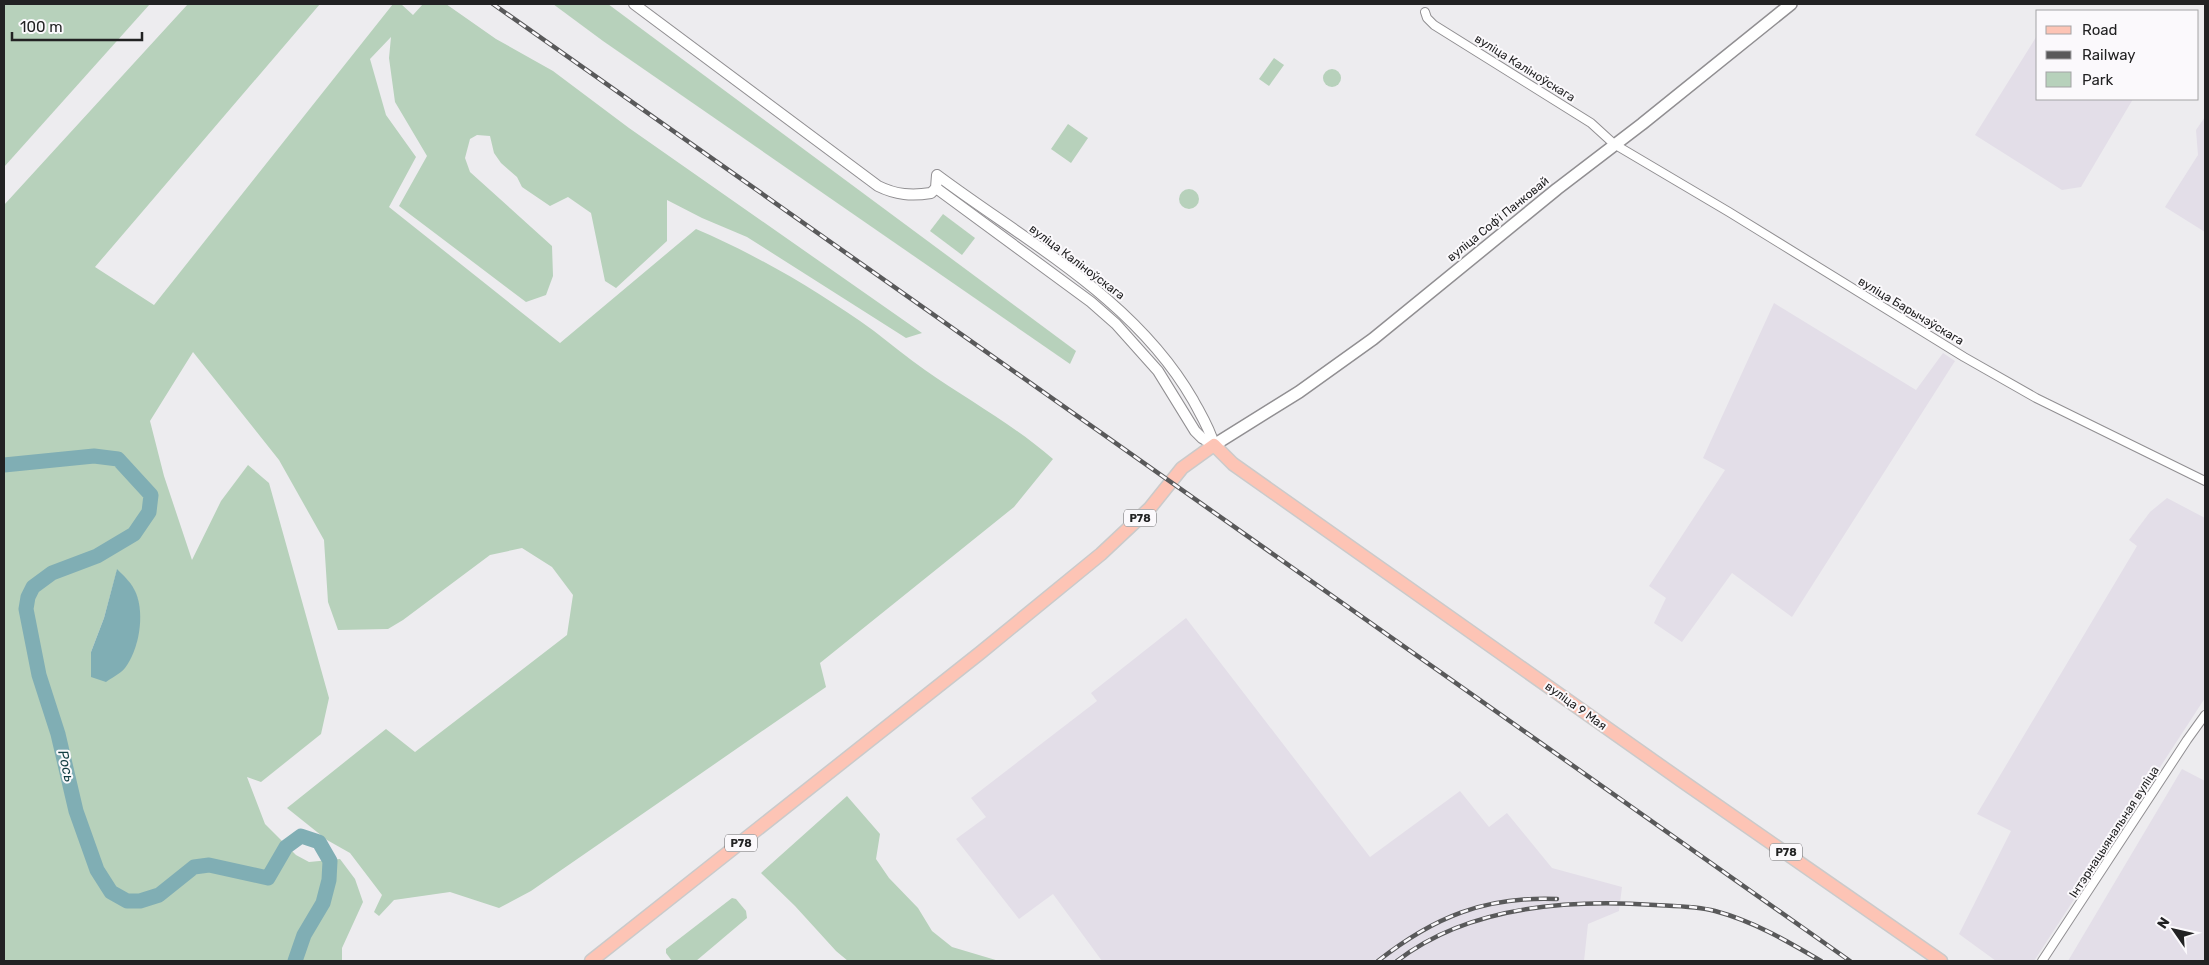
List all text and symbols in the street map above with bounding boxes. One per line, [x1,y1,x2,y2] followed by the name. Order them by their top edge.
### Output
[12,10,142,42] scale bar
[2036,10,2199,100] legend
[20,18,62,36] text: 100 m
[2082,21,2118,39] text: Road
[1472,31,1578,105] street label: вуліца Каліноўскага
[2082,46,2136,64] text: Railway
[2082,71,2113,89] text: Park
[1444,174,1552,264] street label: вуліца Софʼі Панковай
[1027,222,1127,302] street label: вуліца Каліноўскага
[1856,274,1966,348] street label: вуліца Барычэўскага
[1124,509,1156,526] road number: Р78
[1543,679,1609,733] street label: вуліца 9 Мая
[54,749,78,783] water label: Рось
[2066,764,2162,900] street label: Інтэрнацыянальная вуліца
[725,834,757,851] road number: Р78
[1770,844,1802,860] road number: Р78
[2149,905,2199,955] north arrow
[2154,914,2174,932] text: N

